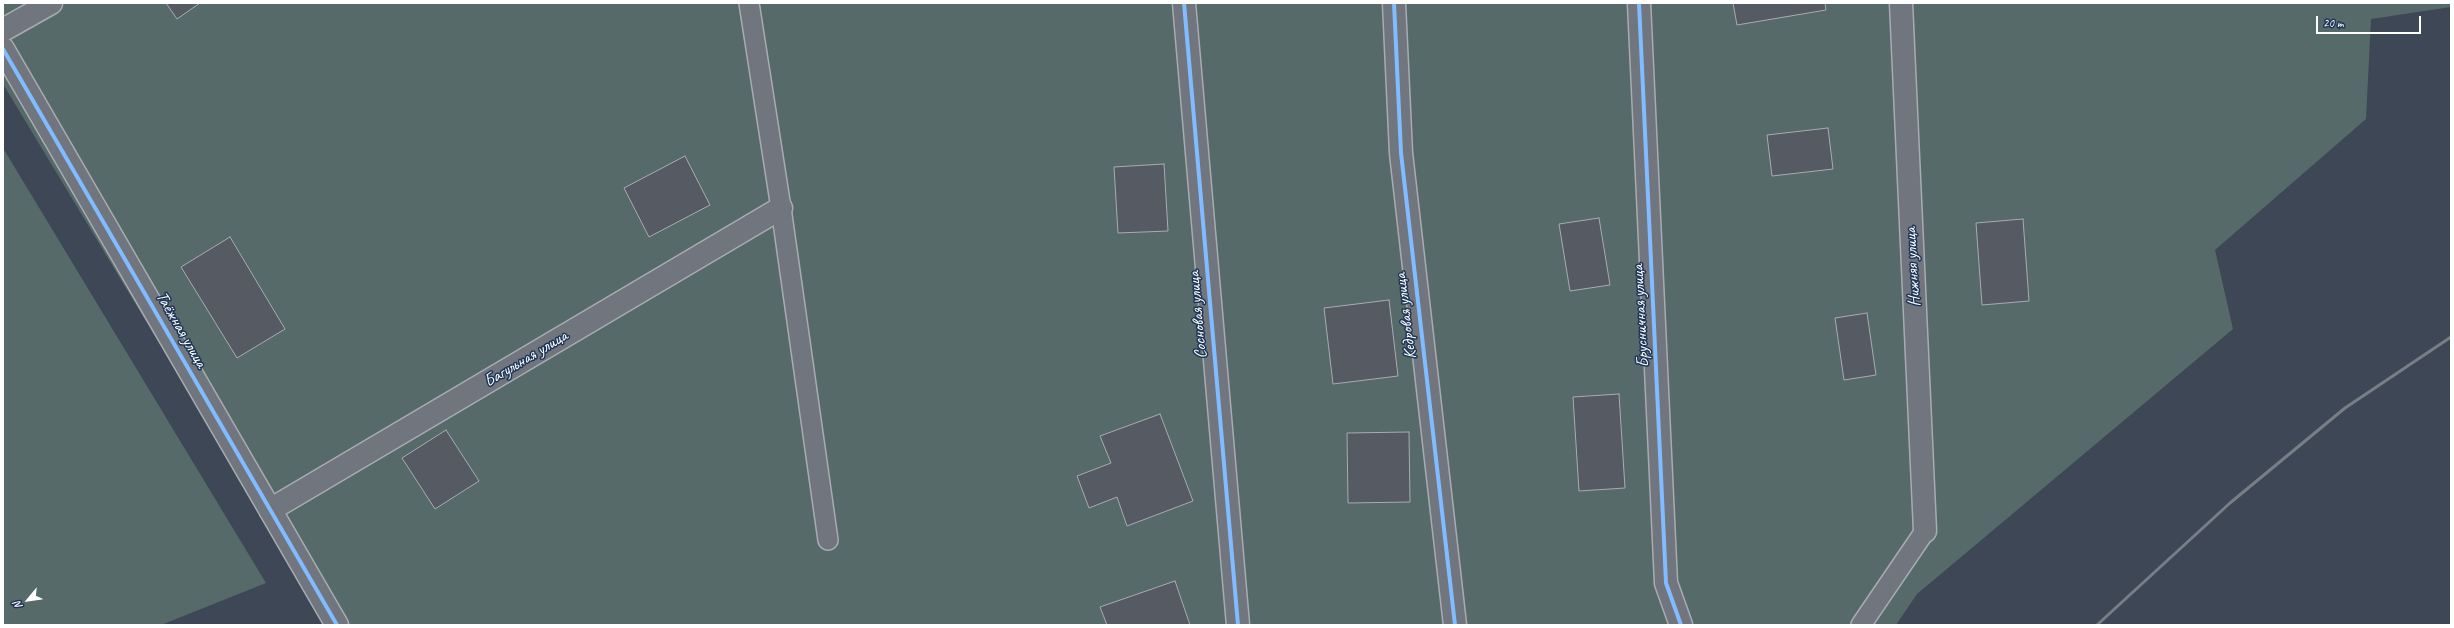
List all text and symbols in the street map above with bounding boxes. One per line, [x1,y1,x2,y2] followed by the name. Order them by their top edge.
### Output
[2318,8,2423,34] scale bar
[2323,15,2343,31] text: 20 m
[1901,227,1925,307] street label: Нижняя улица
[1628,264,1654,368] street label: Брусничная улица
[1184,270,1212,360] street label: Сосновая улица
[1391,272,1421,360] street label: Кедровая улица
[151,288,211,372] street label: Таёжная улица
[481,326,571,392] street label: Багульная улица
[8,580,48,620] north arrow
[10,599,25,612] text: N

